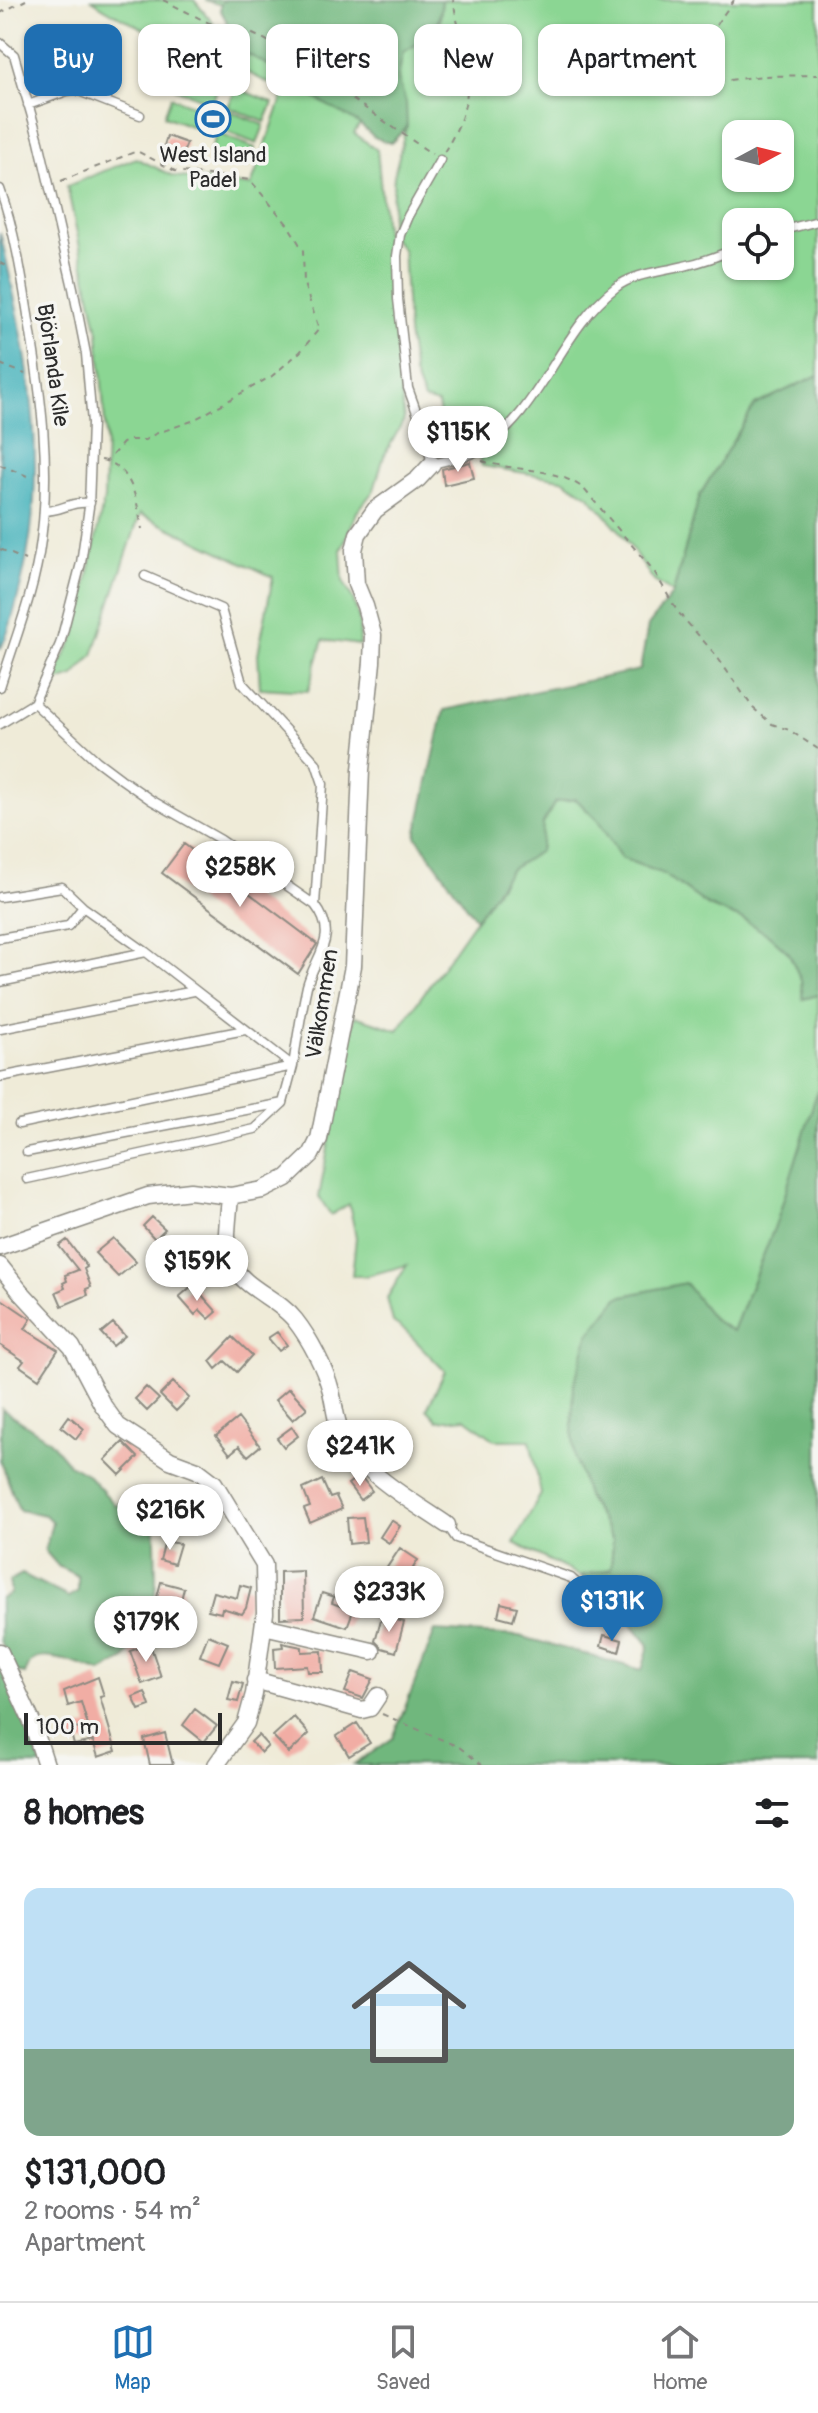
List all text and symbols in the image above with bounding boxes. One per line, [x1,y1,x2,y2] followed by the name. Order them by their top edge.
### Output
[24,24,122,96] chip: Buy
[138,24,250,96] chip: Rent
[266,24,398,96] chip: Filters
[414,24,522,96] chip: New
[538,24,725,96] chip: Apartment
[194,100,232,138] sports icon: West Island Padel
[722,120,794,192] north arrow
[722,120,794,280] map controls
[159,141,267,194] place label: West Island Padel
[722,208,794,280] button: locate
[31,302,75,428] street label: Björlanda Kile
[402,406,514,474] pin: $115K
[426,416,490,448] text: $115K
[184,841,296,909] pin: $258K
[204,851,276,883] text: $258K
[299,947,345,1061] street label: Välkommen
[141,1235,253,1303] pin: $159K
[163,1245,231,1277] text: $159K
[304,1420,416,1488] pin: $241K
[325,1430,395,1462] text: $241K
[114,1484,226,1552] pin: $216K
[135,1494,205,1526] text: $216K
[333,1566,445,1634] pin: $233K
[556,1575,668,1643] pin: $131K
[353,1576,425,1608] text: $233K
[580,1585,644,1617] text: $131K
[90,1596,202,1664] pin: $179K
[112,1606,180,1638] text: $179K
[24,1709,222,1745] scale bar
[36,1713,99,1741] text: 100 m
[750,1791,794,1835] icon: filters
[24,1792,144,1835] text: 8 homes
[337,1940,481,2084] icon: home
[24,2152,166,2195] text: $131,000
[24,2195,201,2227] text: 2 rooms · 54 m²
[24,2227,145,2259] text: Apartment
[111,2320,155,2396] tab: Map
[376,2320,431,2396] tab: Saved
[652,2320,707,2396] tab: Home

